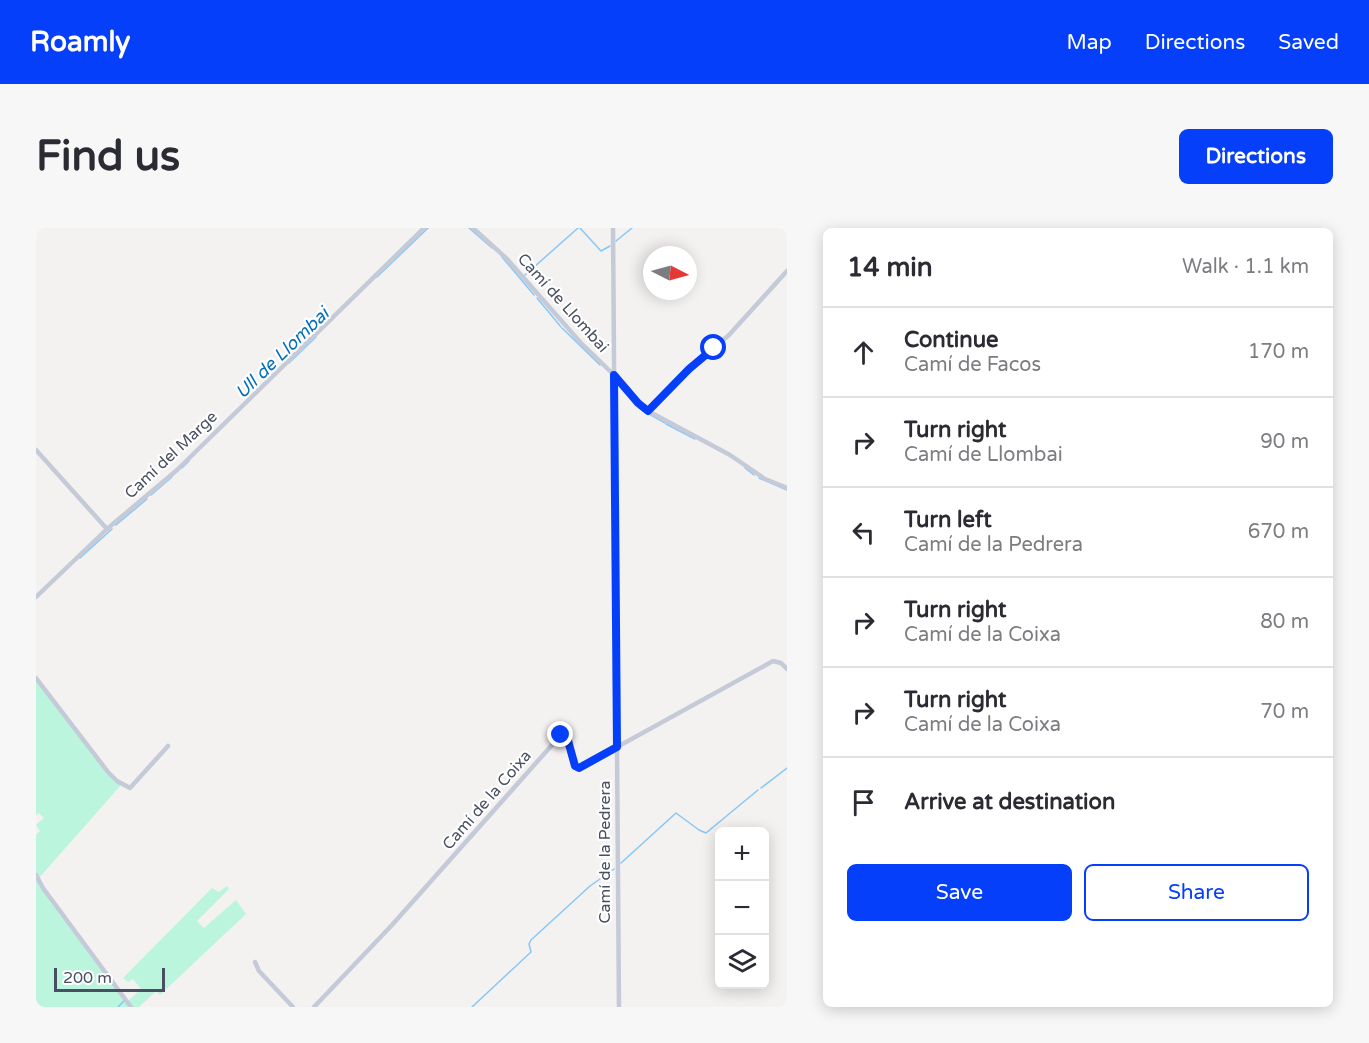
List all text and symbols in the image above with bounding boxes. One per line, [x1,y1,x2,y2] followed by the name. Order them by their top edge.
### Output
[30,25,130,59] text: Roamly
[1066,30,1112,55] text: Map
[1145,30,1245,55] text: Directions
[1278,30,1339,55] text: Saved
[1179,129,1333,184] button: Directions
[36,131,180,182] text: Find us
[643,246,697,300] north arrow
[513,249,613,357] street label: Camí de Llombai
[847,252,933,283] text: 14 min
[1182,255,1309,279] text: Walk · 1.1 km
[231,301,335,403] water label: Ull de Llombai
[904,327,999,353] text: Continue
[700,334,726,360] route start
[847,336,880,369] icon: ahead
[1248,340,1309,364] text: 170 m
[904,353,1041,377] text: Camí de Facos
[120,407,222,503] street label: Camí del Marge
[904,417,1006,443] text: Turn right
[847,426,880,459] icon: right
[1260,430,1309,454] text: 90 m
[904,443,1063,467] text: Camí de Llombai
[904,507,992,533] text: Turn left
[847,516,880,549] icon: left
[1248,520,1309,544] text: 670 m
[904,533,1083,557] text: Camí de la Pedrera
[904,597,1006,623] text: Turn right
[847,606,880,639] icon: right
[1260,610,1309,634] text: 80 m
[904,623,1061,647] text: Camí de la Coixa
[904,687,1006,713] text: Turn right
[847,696,880,729] icon: right
[1260,700,1309,724] text: 70 m
[904,713,1061,737] text: Camí de la Coixa
[547,721,573,747] route end
[438,746,536,854] street label: Camí de la Coixa
[595,780,615,924] street label: Camí de la Pedrera
[847,786,880,819] icon: arrive
[904,789,1115,815] text: Arrive at destination
[715,827,769,989] map controls
[715,827,769,881] button: +
[847,864,1072,921] button: Save
[1084,864,1309,921] button: Share
[715,881,769,935] button: −
[715,935,769,989] button: layers
[54,965,165,992] scale bar
[63,968,112,988] text: 200 m

